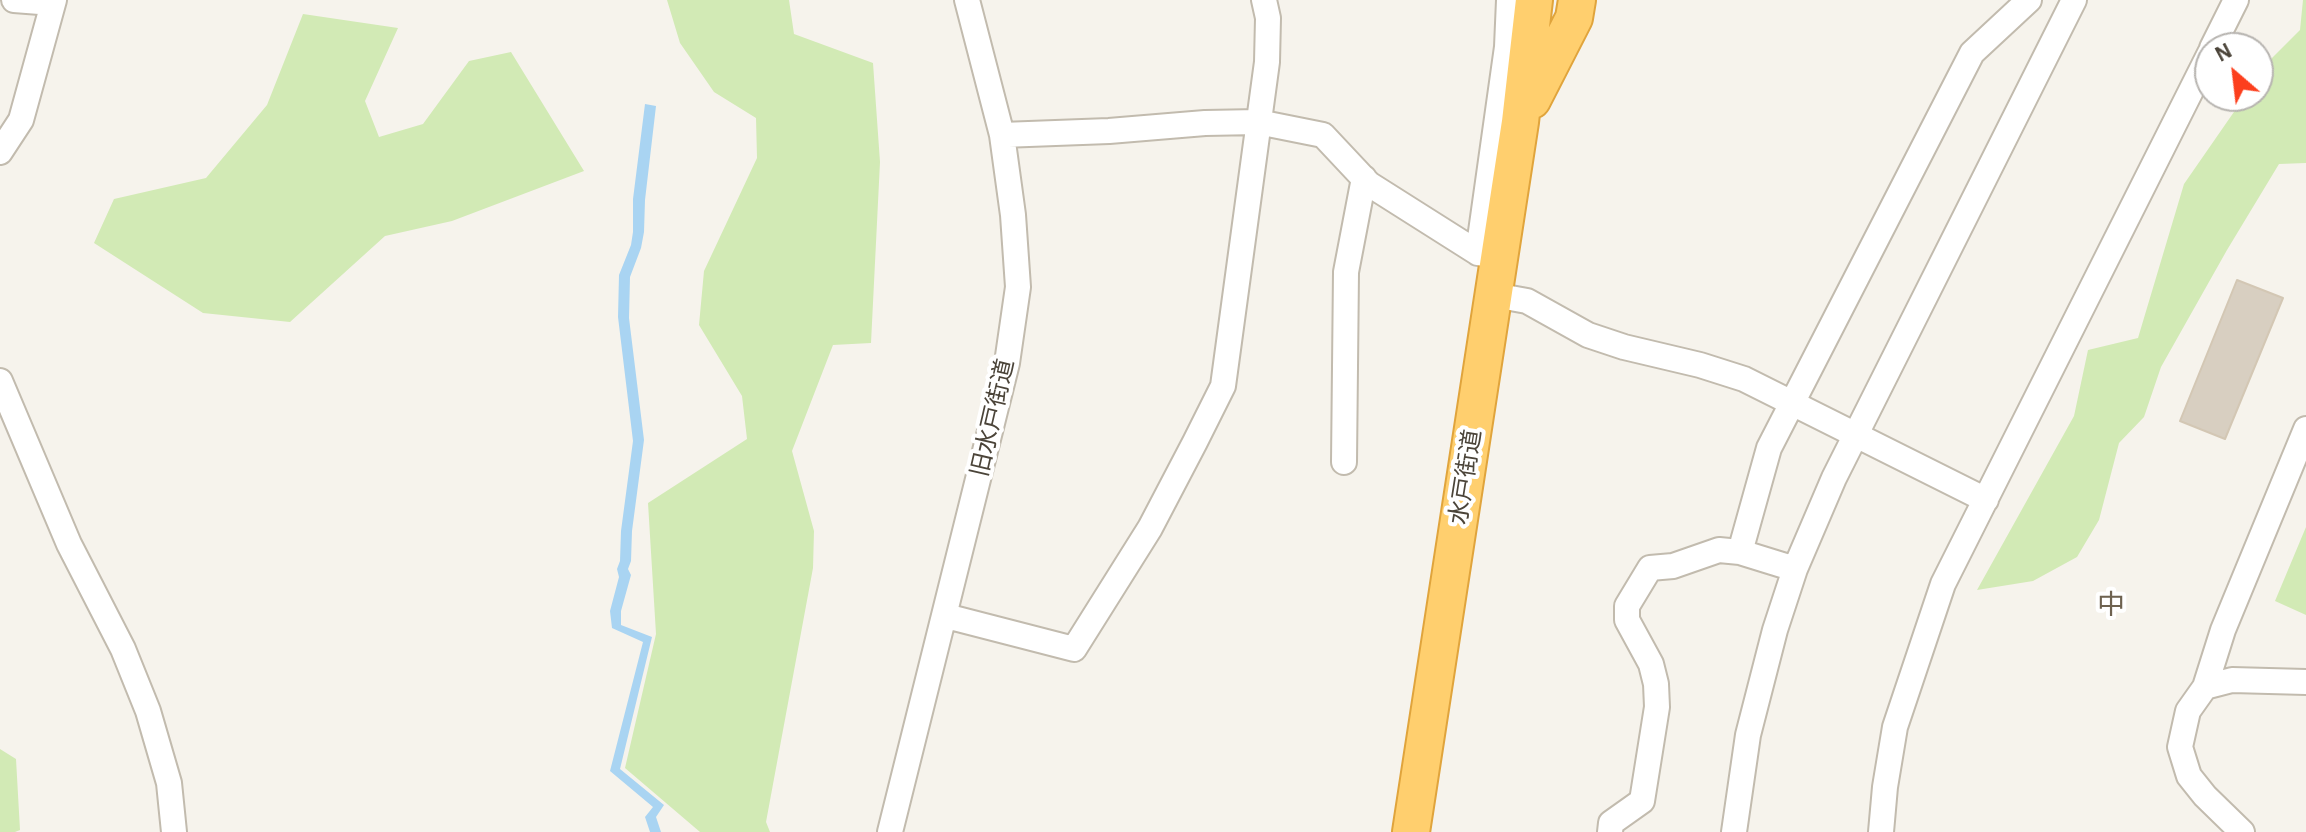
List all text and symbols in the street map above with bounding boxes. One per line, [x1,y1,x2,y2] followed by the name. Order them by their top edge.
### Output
[2194,32,2274,112] north arrow
[2212,39,2236,66] text: N
[965,356,1021,480] street label: 旧水戸街道
[1444,427,1488,527] street label: 水戸街道
[2097,589,2125,623] district label: 中

